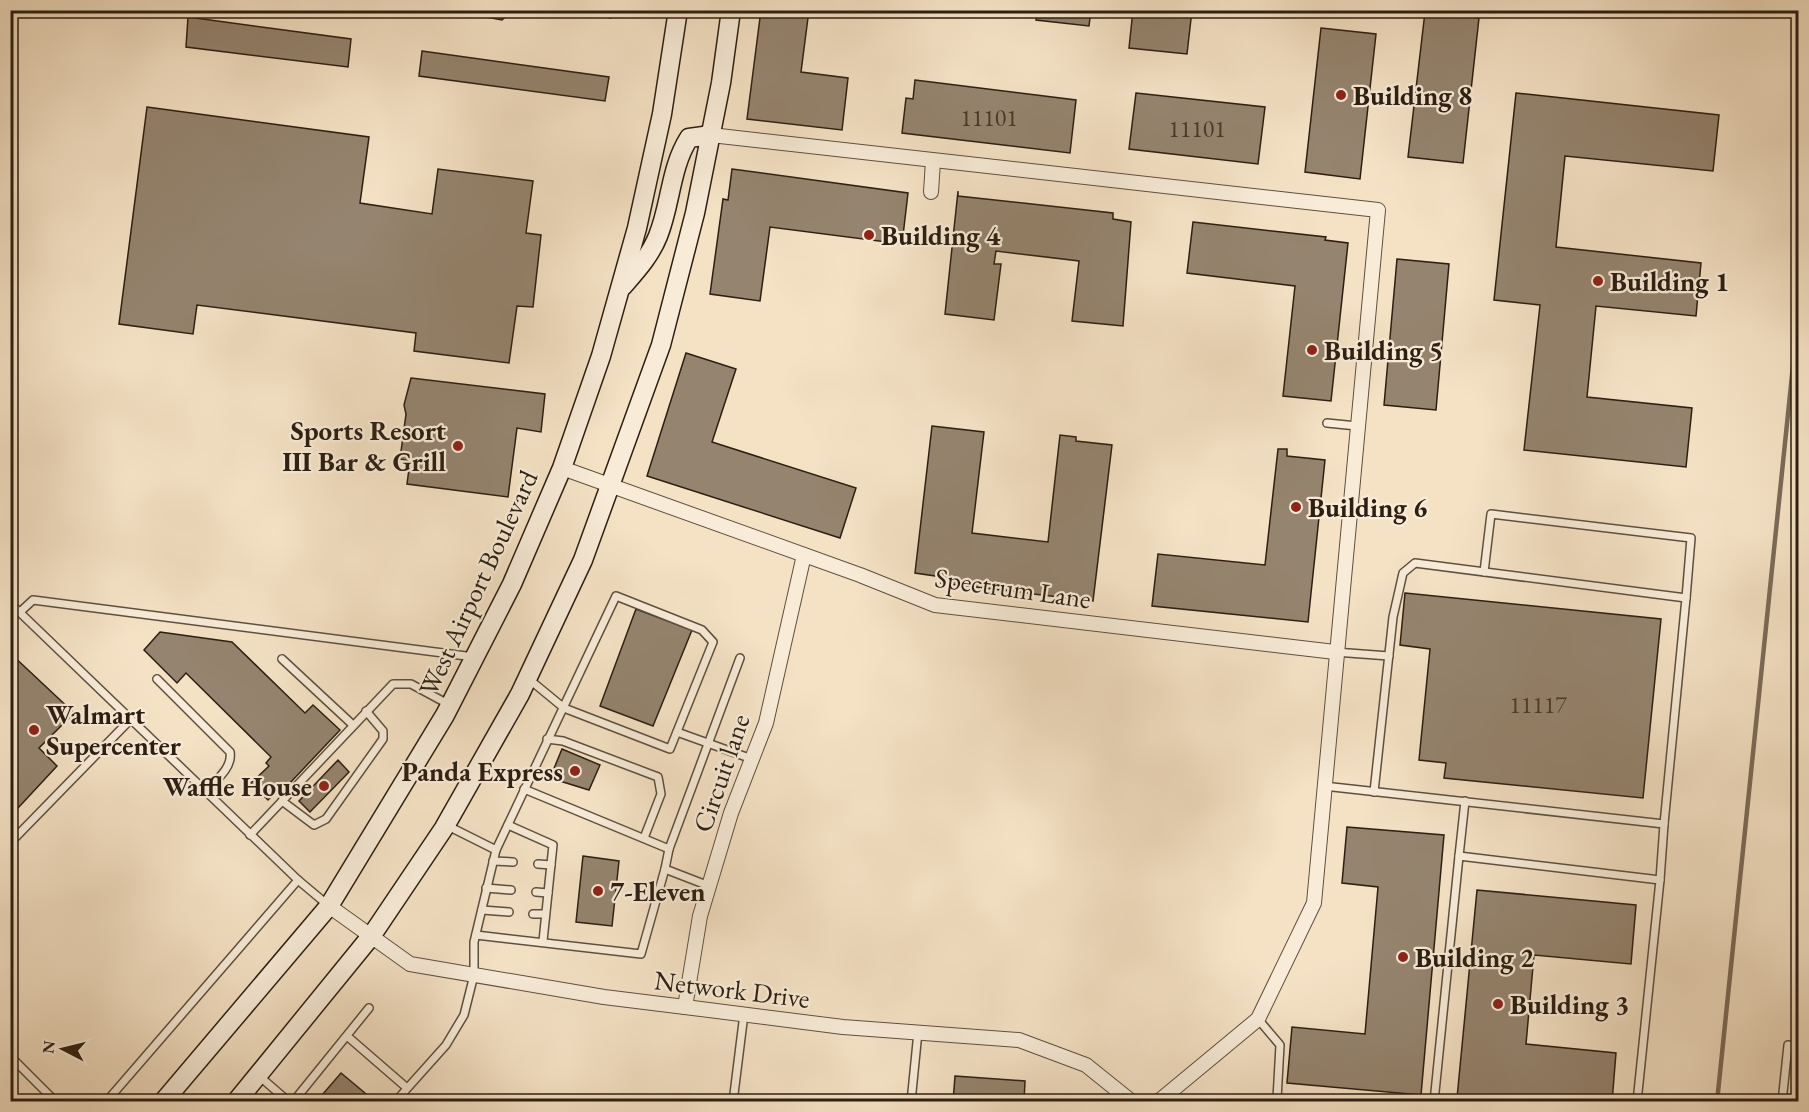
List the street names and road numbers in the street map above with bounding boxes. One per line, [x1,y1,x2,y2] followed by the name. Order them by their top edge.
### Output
[410,464,546,701] street label: West Airport Boulevard
[933,560,1093,616] street label: Spectrum Lane
[685,709,757,837] street label: Circuit lane
[652,962,812,1016] street label: Network Drive

